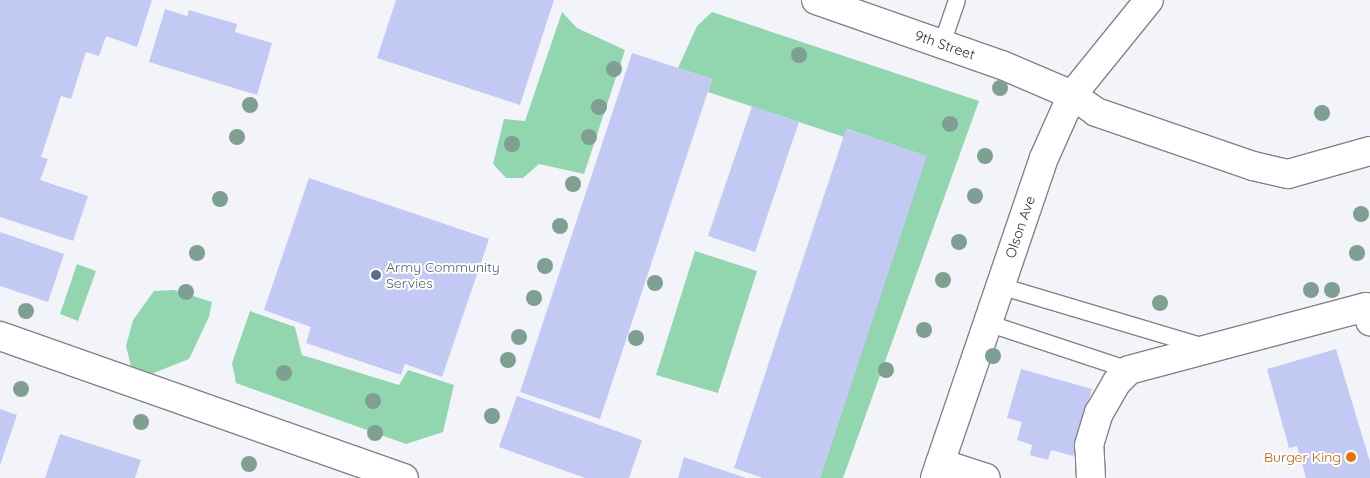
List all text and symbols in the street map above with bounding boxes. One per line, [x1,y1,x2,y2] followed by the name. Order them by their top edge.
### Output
[913,27,977,63] street label: 9th Street
[1002,194,1038,260] street label: Olson Ave
[386,259,500,292] place label: Army Community Servies
[370,269,382,281] marker: Army Community Servies
[1264,449,1341,465] place label: Burger King
[1345,451,1357,463] marker: Burger King

